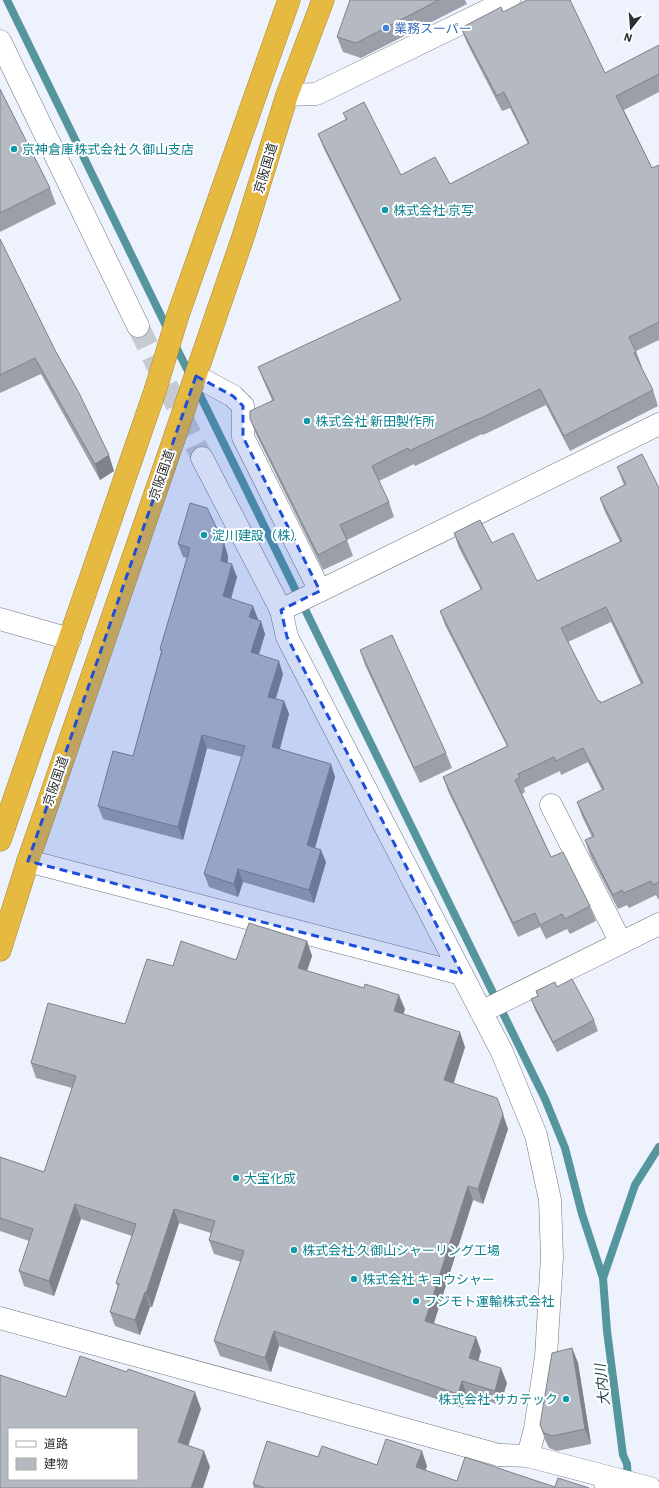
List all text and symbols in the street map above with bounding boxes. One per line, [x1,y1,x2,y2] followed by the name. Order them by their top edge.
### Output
[611,8,651,48] north arrow
[394,20,472,37] place label: 業務スーパー
[381,23,391,33] marker: 業務スーパー
[622,30,634,45] text: N
[22,141,194,158] place label: 京神倉庫株式会社 久御山支店
[250,141,281,196] street label: 京阪国道
[9,144,19,154] marker: 京神倉庫株式会社 久御山支店
[393,202,474,219] place label: 株式会社 京写
[380,205,390,215] marker: 株式会社 京写
[315,413,435,430] place label: 株式会社 新田製作所
[302,416,312,426] marker: 株式会社 新田製作所
[145,448,178,503] street label: 京阪国道
[212,527,303,544] place label: 淀川建設（株）
[199,530,209,540] marker: 淀川建設（株）
[39,754,72,809] street label: 京阪国道
[244,1170,296,1187] place label: 大宝化成
[231,1173,241,1183] marker: 大宝化成
[302,1242,500,1259] place label: 株式会社 久御山シャーリング工場
[289,1245,299,1255] marker: 株式会社 久御山シャーリング工場
[362,1271,495,1288] place label: 株式会社 キョウシャー
[349,1274,359,1284] marker: 株式会社 キョウシャー
[424,1293,554,1310] place label: フジモト運輸株式会社
[411,1296,421,1306] marker: フジモト運輸株式会社
[591,1361,613,1407] water label: 大内川
[438,1391,558,1408] place label: 株式会社 サカテック
[561,1394,571,1404] marker: 株式会社 サカテック
[8,1428,138,1480] legend
[44,1436,68,1451] text: 道路
[44,1456,68,1471] text: 建物

